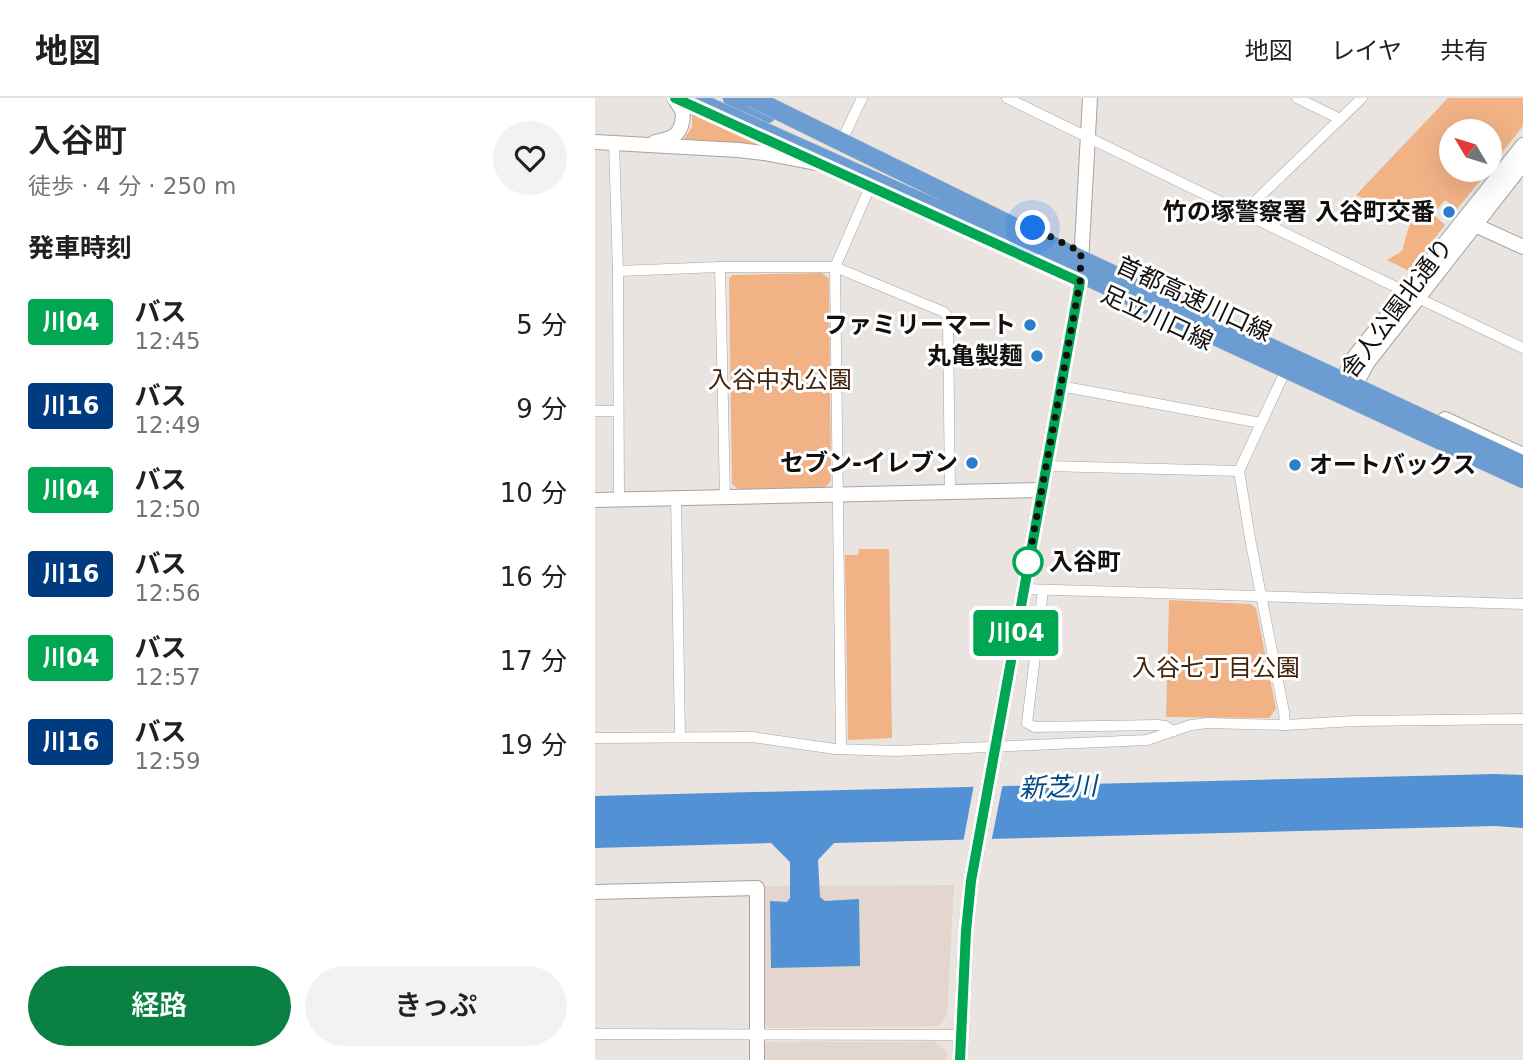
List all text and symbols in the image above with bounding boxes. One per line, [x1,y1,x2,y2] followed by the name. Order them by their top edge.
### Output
[35,31,101,70] text: 地図
[1245,37,1293,65] text: 地図
[1331,37,1402,65] text: レイヤ
[1440,37,1488,65] text: 共有
[1439,119,1501,182] north arrow
[1439,119,1502,182] map controls
[28,121,127,160] text: 入谷町
[493,121,567,195] button: heart
[28,173,236,199] text: 徒歩 · 4 分 · 250 m
[1163,198,1435,226] place label: 竹の塚警察署 入谷町交番
[1441,204,1457,220] marker: 竹の塚警察署 入谷町交番
[1015,210,1050,245] your location
[1335,232,1459,384] street label: 舎人公園北通り
[28,233,132,263] text: 発車時刻
[1112,251,1276,347] street label: 首都高速川口線
[1097,280,1217,356] street label: 足立川口線
[134,297,186,327] text: バス
[42,308,99,336] text: 川04
[516,310,567,340] text: 5 分
[824,311,1016,339] place label: ファミリーマート
[1022,317,1038,333] marker: ファミリーマート
[134,328,201,354] text: 12:45
[927,342,1023,370] place label: 丸亀製麺
[1029,348,1045,364] marker: 丸亀製麺
[708,366,852,394] park label: 入谷中丸公園
[134,381,186,411] text: バス
[42,392,99,420] text: 川16
[516,394,567,424] text: 9 分
[134,412,201,438] text: 12:49
[780,449,958,477] place label: セブン-イレブン
[1309,451,1476,479] place label: オートバックス
[964,455,980,471] marker: セブン-イレブン
[1287,457,1303,473] marker: オートバックス
[134,465,186,495] text: バス
[42,476,99,504] text: 川04
[500,478,567,508] text: 10 分
[134,496,201,522] text: 12:50
[1013,547,1043,577] marker: 入谷町
[1049,548,1121,576] place label: 入谷町
[134,549,186,579] text: バス
[42,560,99,588] text: 川16
[500,562,567,592] text: 16 分
[134,580,201,606] text: 12:56
[976,610,1056,656] line badge: 川04
[987,619,1045,647] text: 川04
[134,633,186,663] text: バス
[42,644,99,672] text: 川04
[500,646,567,676] text: 17 分
[1132,654,1300,682] park label: 入谷七丁目公園
[134,664,201,690] text: 12:57
[134,717,186,747] text: バス
[42,728,99,756] text: 川16
[500,730,567,760] text: 19 分
[134,748,201,774] text: 12:59
[1018,771,1100,803] water label: 新芝川
[28,966,291,1046] button: 経路
[305,966,567,1046] button: きっぷ

